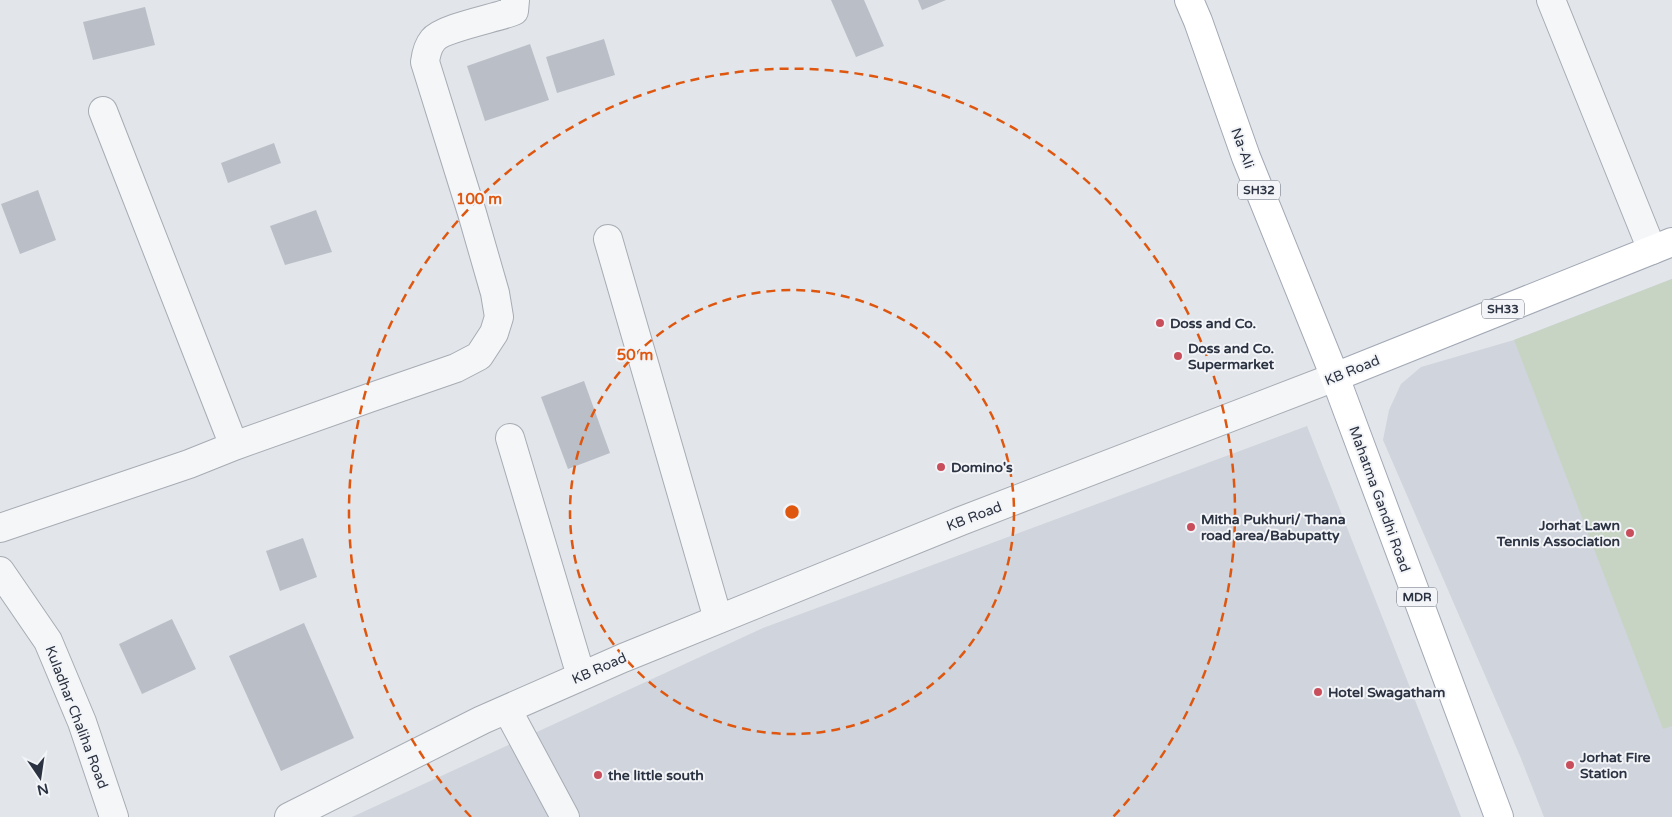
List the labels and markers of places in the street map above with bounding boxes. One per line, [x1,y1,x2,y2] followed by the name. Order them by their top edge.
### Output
[1170,315,1256,332] place label: Doss and Co.
[1154,317,1166,329] marker: Doss and Co.
[1188,340,1275,373] place label: Doss and Co. Supermarket
[1172,350,1184,362] marker: Doss and Co. Supermarket
[951,459,1013,476] place label: Domino's
[935,461,947,473] marker: Domino's
[783,503,801,521] centre of rings
[1201,511,1346,544] place label: Mitha Pukhuri/ Thana road area/Babupatty
[1496,517,1620,550] place label: Jorhat Lawn Tennis Association
[1185,521,1197,533] marker: Mitha Pukhuri/ Thana road area/Babupatty
[1624,527,1636,539] marker: Jorhat Lawn Tennis Association
[1328,684,1445,701] place label: Hotel Swagatham
[1312,686,1324,698] marker: Hotel Swagatham
[1579,749,1651,782] place label: Jorhat Fire Station
[1564,759,1576,771] marker: Jorhat Fire Station
[607,767,704,784] place label: the little south
[592,769,604,781] marker: the little south

